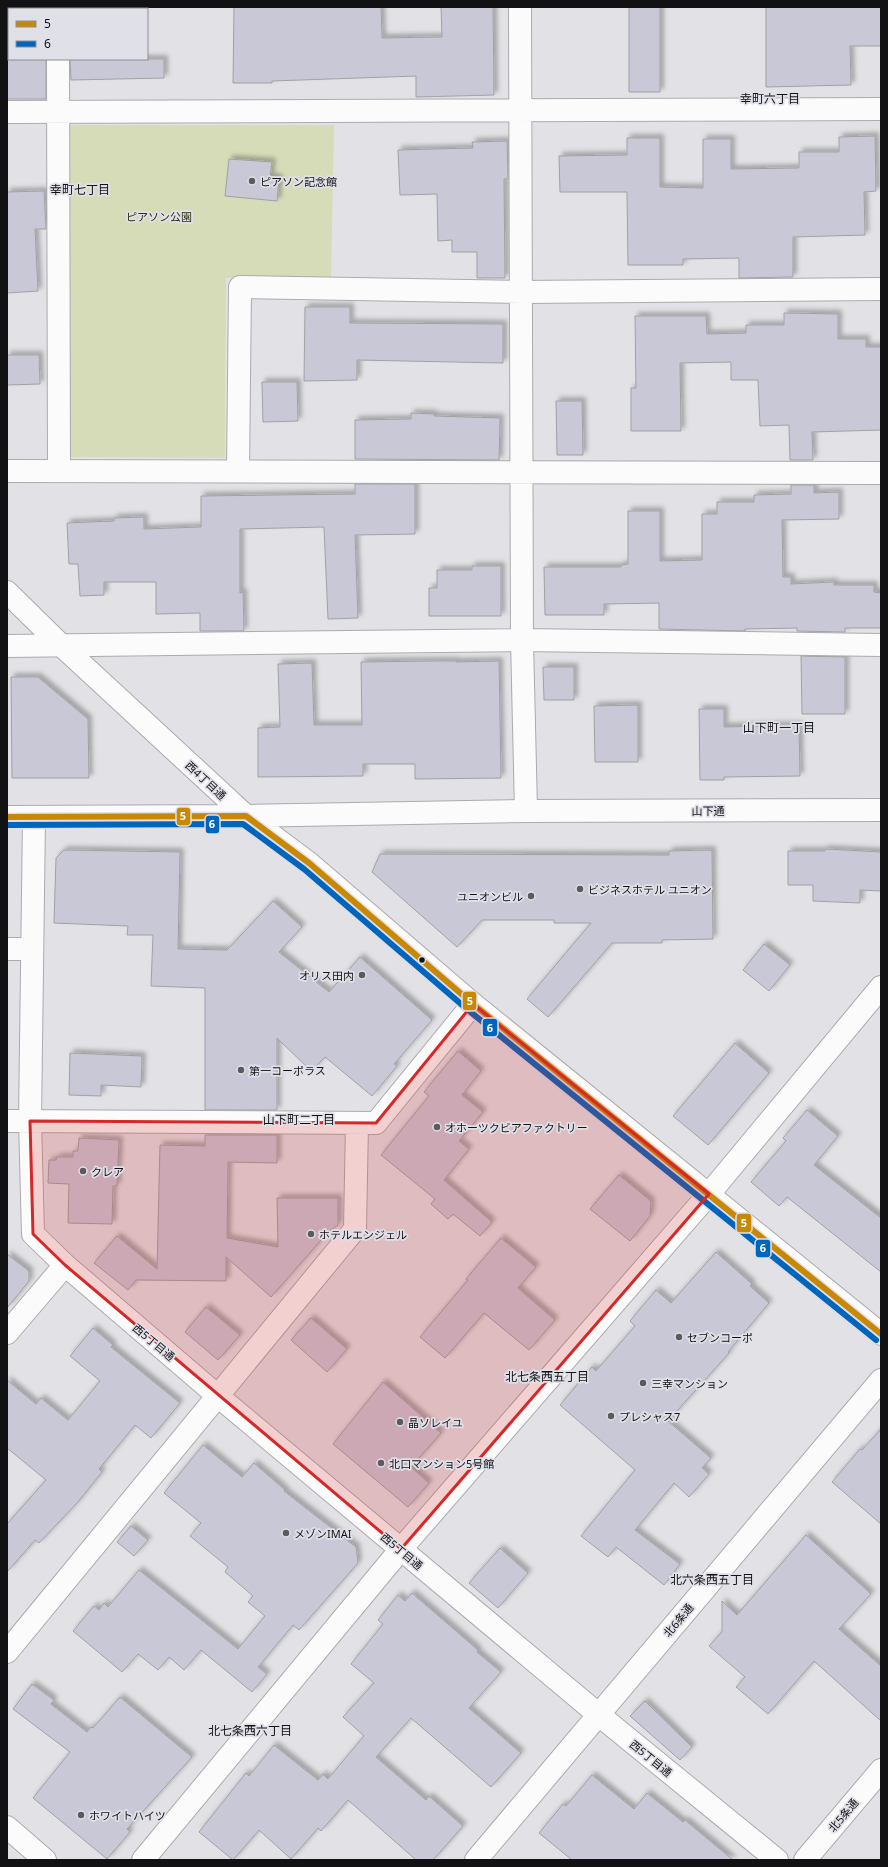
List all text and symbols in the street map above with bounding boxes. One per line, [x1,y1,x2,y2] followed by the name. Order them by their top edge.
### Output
[8,8,148,60] legend
[44,15,51,32] text: 5
[44,35,51,52] text: 6
[740,90,800,107] district label: 幸町六丁目
[260,174,337,189] place label: ピアソン記念館
[247,176,257,186] marker: ピアソン記念館
[50,181,110,198] district label: 幸町七丁目
[126,209,192,224] park label: ピアソン公園
[743,719,815,736] district label: 山下町一丁目
[182,757,230,803] street label: 西4丁目通
[692,803,725,818] street label: 山下通
[176,807,191,826] line badge: 5
[180,808,186,823] text: 5
[205,815,220,834] line badge: 6
[209,816,215,831] text: 6
[588,882,712,897] place label: ビジネスホテル ユニオン
[575,884,585,894] marker: ビジネスホテル ユニオン
[457,889,523,904] place label: ユニオンビル
[526,891,536,901] marker: ユニオンビル
[417,955,427,965] unlabelled marker
[299,968,354,983] place label: オリス田内
[357,970,367,980] marker: オリス田内
[462,991,477,1011] line badge: 5
[467,993,473,1008] text: 5
[482,1018,498,1037] line badge: 6
[487,1020,493,1035] text: 6
[249,1063,326,1078] place label: 第一コーポラス
[236,1065,246,1075] marker: 第一コーポラス
[263,1111,335,1128] district label: 山下町二丁目
[445,1120,588,1135] place label: オホーツクビアファクトリー
[432,1122,442,1132] marker: オホーツクビアファクトリー
[91,1164,124,1179] place label: クレア
[78,1166,88,1176] marker: クレア
[736,1213,752,1233] line badge: 5
[741,1215,747,1230] text: 5
[319,1227,407,1242] place label: ホテルエンジェル
[306,1229,316,1239] marker: ホテルエンジェル
[755,1239,771,1258] line badge: 6
[760,1240,766,1255] text: 6
[130,1320,178,1364] street label: 西5丁目通
[687,1330,753,1345] place label: セブンコーポ
[674,1332,684,1342] marker: セブンコーポ
[505,1368,589,1385] district label: 北七条西五丁目
[651,1376,728,1391] place label: 三幸マンション
[638,1378,648,1388] marker: 三幸マンション
[619,1409,680,1424] place label: プレシャス7
[606,1411,616,1421] marker: プレシャス7
[408,1415,463,1430] place label: 晶ソレイユ
[395,1417,405,1427] marker: 晶ソレイユ
[389,1456,494,1471] place label: 北口マンション5号館
[376,1458,386,1468] marker: 北口マンション5号館
[294,1526,352,1541] place label: メゾンIMAI
[281,1528,291,1538] marker: メゾンIMAI
[378,1529,426,1573] street label: 西5丁目通
[670,1571,754,1588] district label: 北六条西五丁目
[660,1600,696,1640] street label: 北6条通
[208,1722,292,1739] district label: 北七条西六丁目
[627,1736,675,1780] street label: 西5丁目通
[825,1795,861,1835] street label: 北5条通
[89,1808,166,1823] place label: ホワイトハイツ
[76,1810,86,1820] marker: ホワイトハイツ

